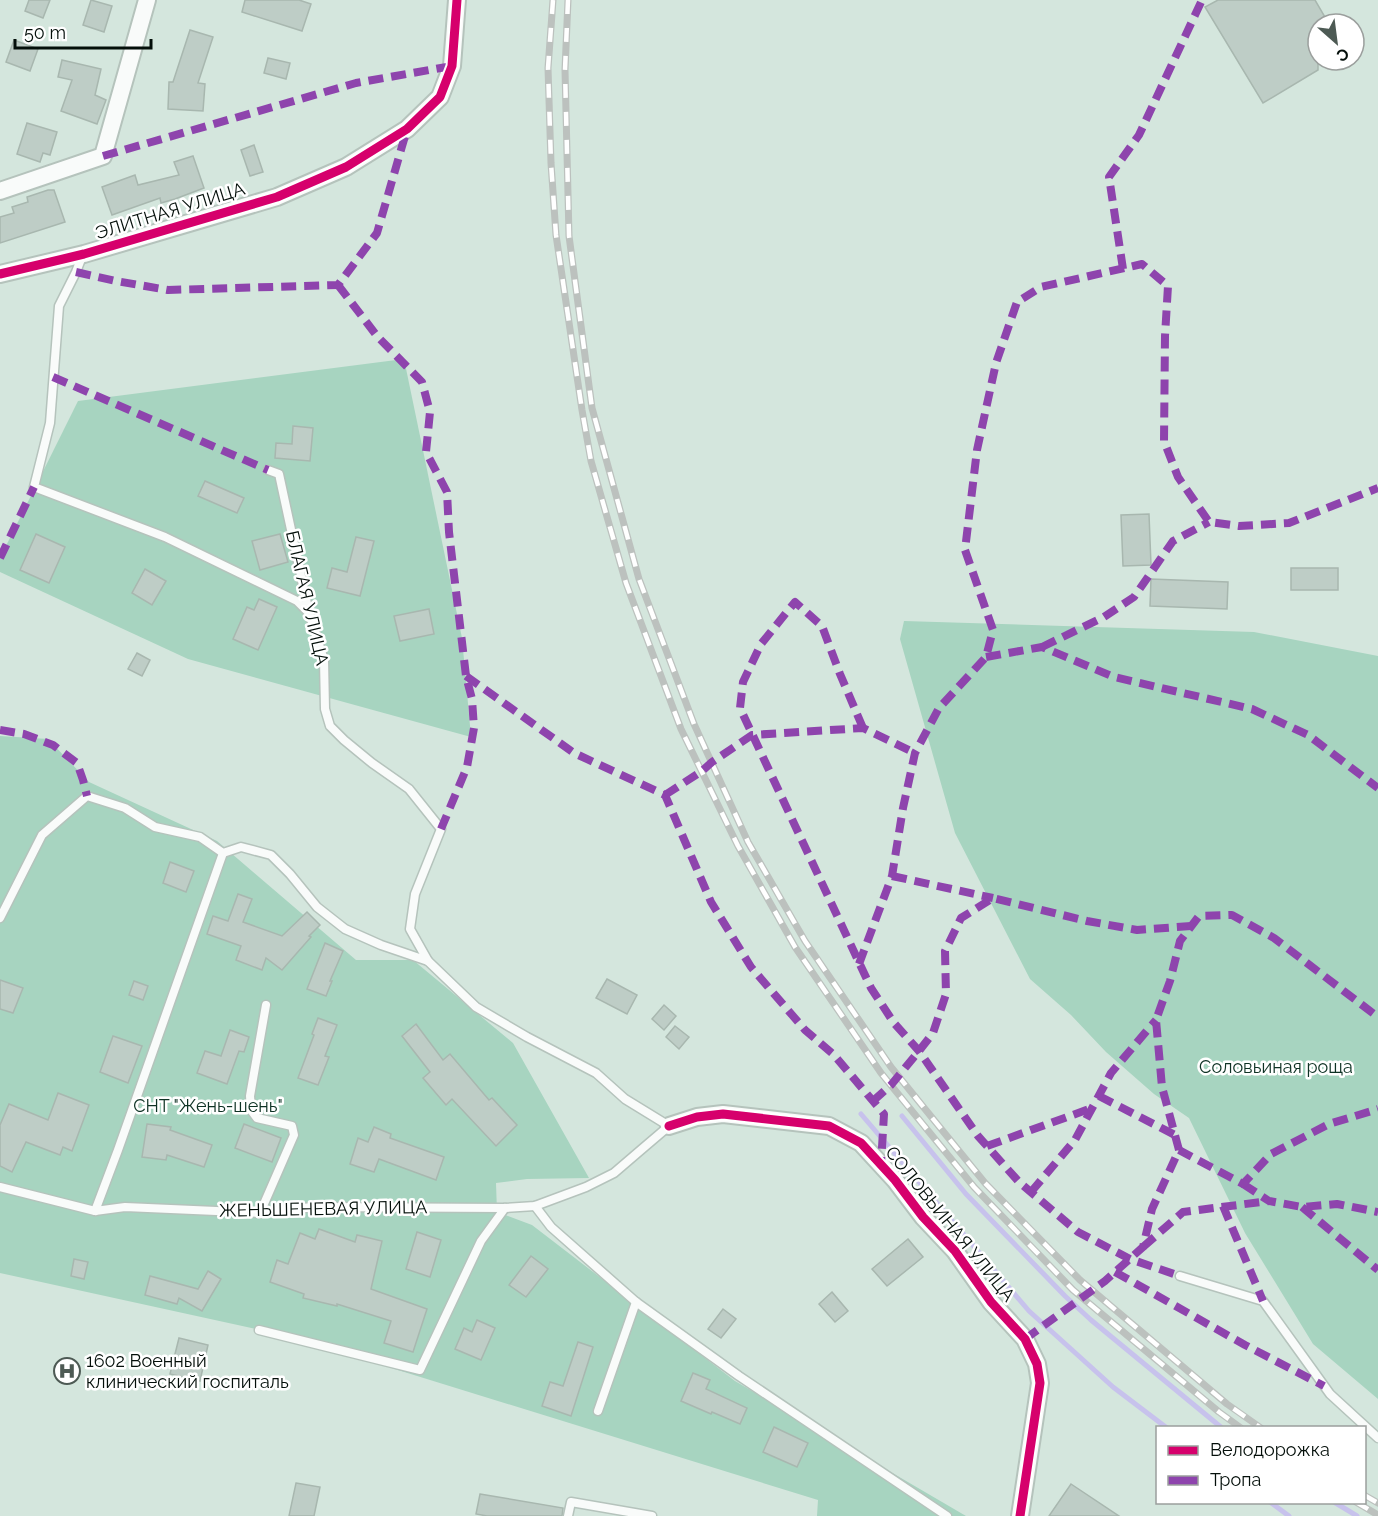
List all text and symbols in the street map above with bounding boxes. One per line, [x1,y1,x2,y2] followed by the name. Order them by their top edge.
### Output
[15,12,152,50] scale bar
[1306,12,1366,72] north arrow
[24,22,66,43] text: 50 m
[1333,44,1352,66] text: С
[93,178,247,243] street label: ЭЛИТНАЯ УЛИЦА
[282,528,333,667] street label: БЛАГАЯ УЛИЦА
[1199,1056,1353,1077] park label: Соловьиная роща
[133,1095,283,1116] park label: СНТ "Жень-шень"
[881,1142,1019,1306] street label: СОЛОВЬИНАЯ УЛИЦА
[219,1196,427,1221] street label: ЖЕНЬШЕНЕВАЯ УЛИЦА
[86,1350,289,1392] place label: 1602 Военный клинический госпиталь
[52,1356,82,1386] hospital icon: 1602 Военный клинический госпиталь
[1156,1426,1366,1504] legend
[1210,1439,1330,1460] text: Велодорожка
[1210,1469,1261,1490] text: Тропа

